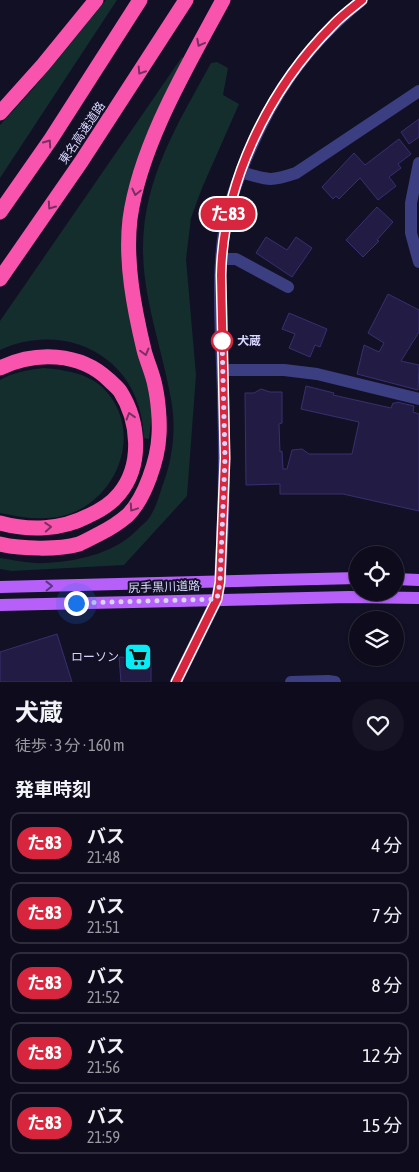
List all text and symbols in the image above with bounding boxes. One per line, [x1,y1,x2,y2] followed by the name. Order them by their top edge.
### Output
[196,38,206,47] one-way arrow
[138,65,147,74] one-way arrow
[56,99,108,167] street label: 東名高速道路
[42,139,51,149] one-way arrow
[131,188,142,197] one-way arrow
[199,198,257,230] line badge: た83
[48,200,57,210] one-way arrow
[211,203,245,224] text: た83
[211,330,233,352] marker: 犬蔵
[237,334,261,348] place label: 犬蔵
[140,348,150,356] one-way arrow
[126,412,136,421] one-way arrow
[130,502,139,511] one-way arrow
[45,522,53,533] one-way arrow
[349,546,404,666] map controls
[349,546,404,601] button: locate
[128,579,200,595] street label: 尻手黒川道路
[45,580,53,591] one-way arrow
[64,591,89,616] your location
[349,611,404,666] button: layers
[123,642,153,672] supermarket icon: ローソン
[71,650,119,664] place label: ローソン
[15,699,63,726] text: 犬蔵
[352,699,404,751] button: heart
[15,736,125,754] text: 徒歩 · 3 分 · 160 m
[15,778,91,800] text: 発車時刻
[87,825,125,847] text: バス
[27,832,62,853] text: た83
[371,834,402,856] text: 4 分
[87,848,120,866] text: 21:48
[87,895,125,917] text: バス
[27,902,62,923] text: た83
[371,904,402,926] text: 7 分
[87,918,120,936] text: 21:51
[87,965,125,987] text: バス
[27,972,62,993] text: た83
[371,974,402,996] text: 8 分
[87,988,120,1006] text: 21:52
[87,1035,125,1057] text: バス
[27,1042,62,1063] text: た83
[363,1044,402,1066] text: 12 分
[87,1058,120,1076] text: 21:56
[87,1105,125,1127] text: バス
[27,1112,62,1133] text: た83
[363,1114,402,1136] text: 15 分
[87,1128,120,1146] text: 21:59

